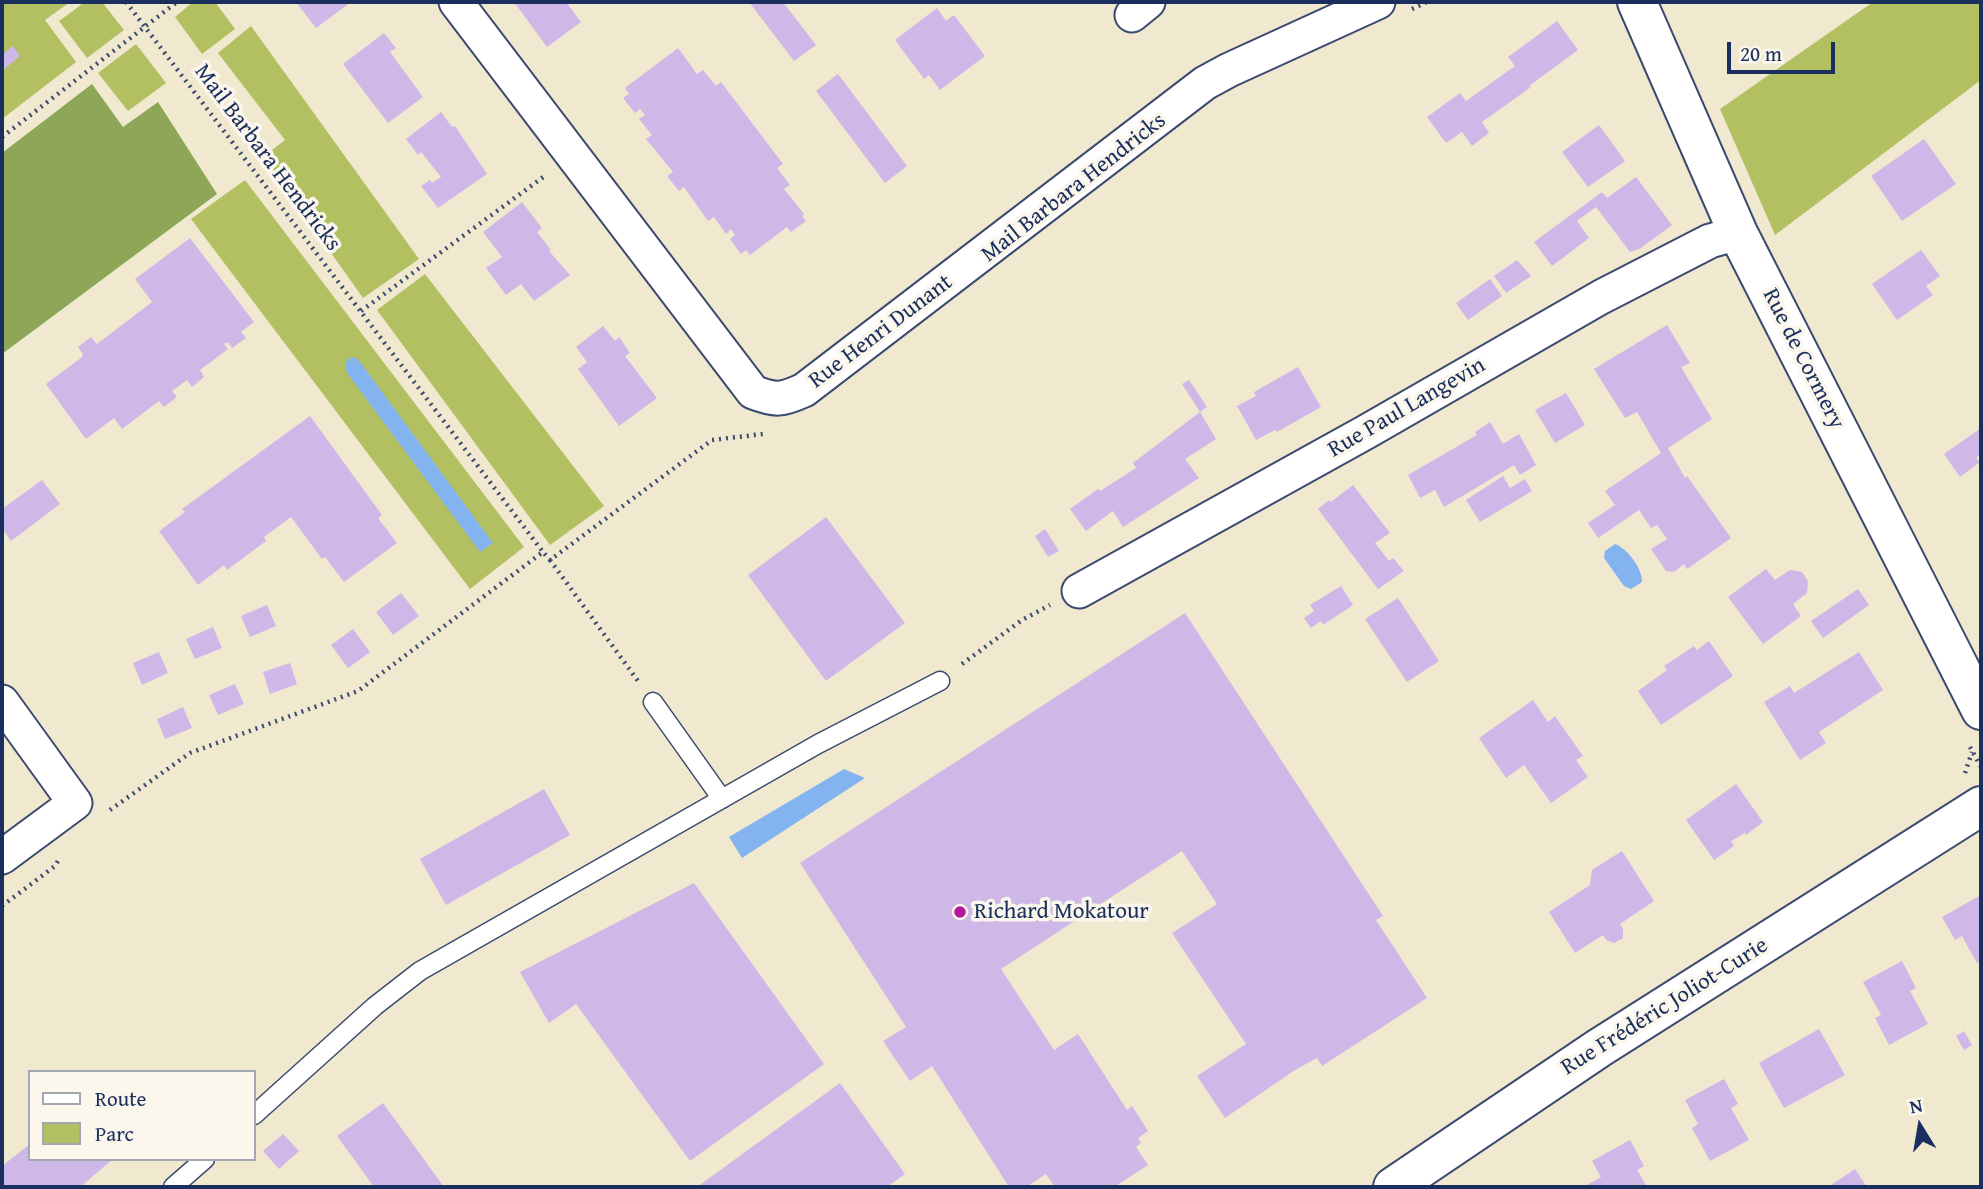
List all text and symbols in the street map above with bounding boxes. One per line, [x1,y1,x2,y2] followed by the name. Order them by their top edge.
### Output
[1731,28,1840,72] scale bar
[1740,38,1782,69] text: 20 m
[188,59,346,257] street label: Mail Barbara Hendricks
[976,107,1172,269] street label: Mail Barbara Hendricks
[804,269,958,395] street label: Rue Henri Dunant
[1756,284,1850,434] street label: Rue de Cormery
[1324,352,1490,464] street label: Rue Paul Langevin
[974,898,1149,926] place label: Richard Mokatour
[952,904,968,920] marker: Richard Mokatour
[1557,932,1773,1082] street label: Rue Frédéric Joliot-Curie
[28,1070,256,1161] legend
[95,1083,146,1114] text: Route
[1907,1090,1925,1120] text: N
[1885,1091,1955,1161] north arrow
[95,1118,134,1149] text: Parc

